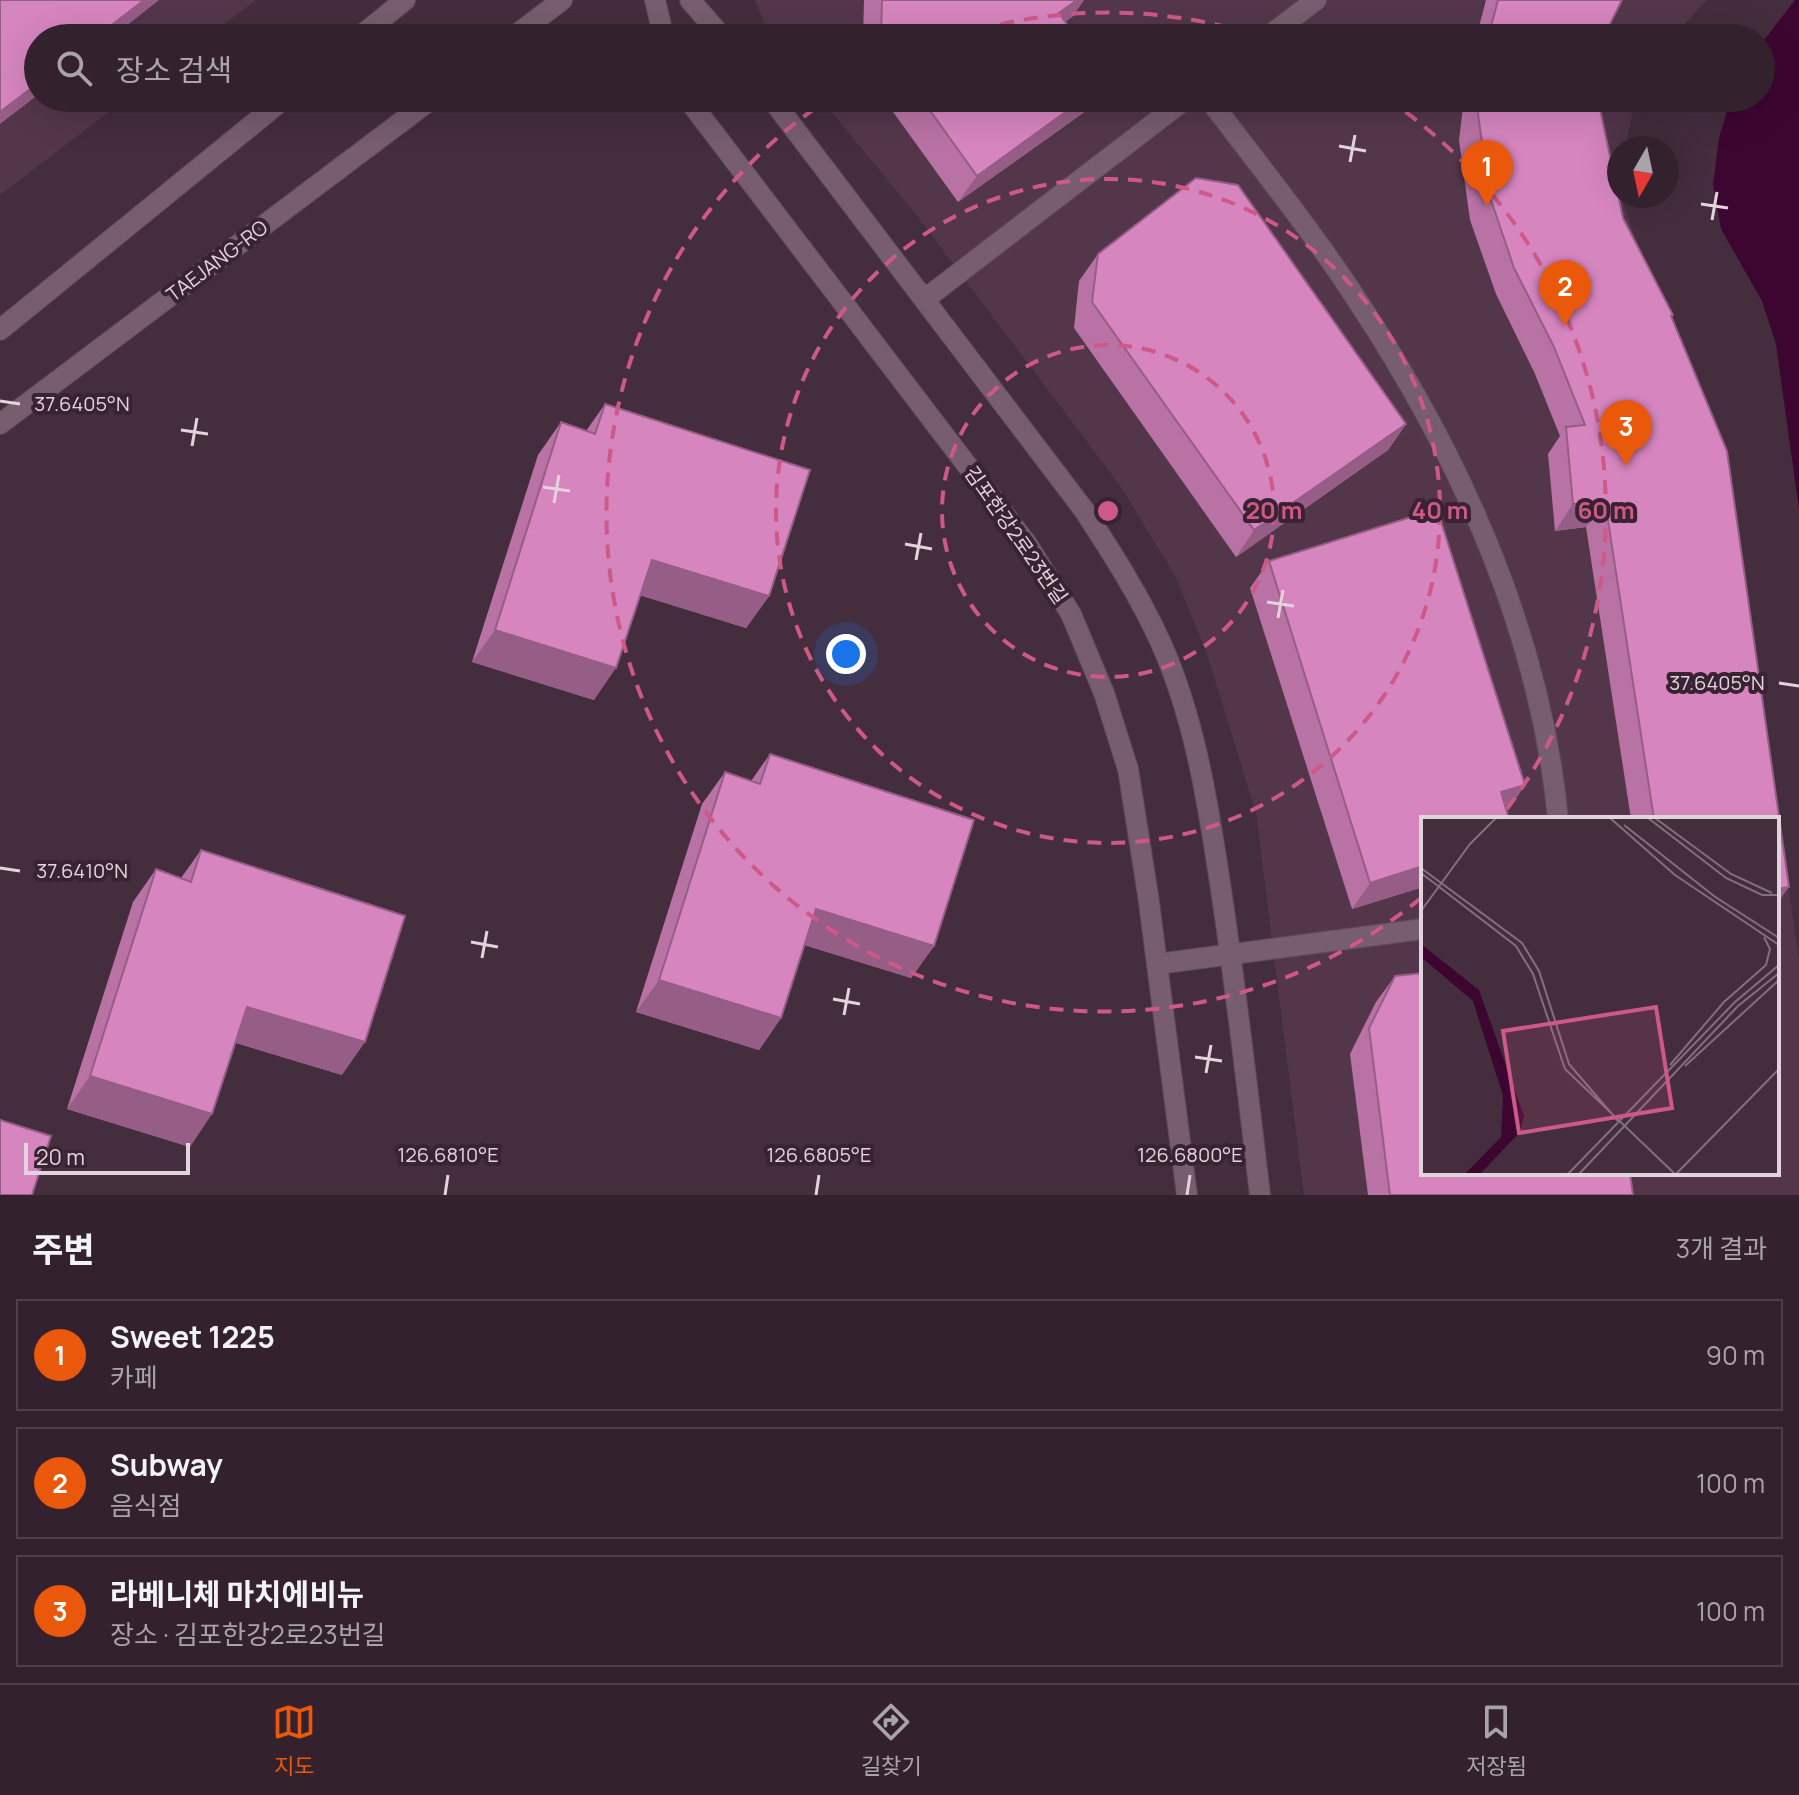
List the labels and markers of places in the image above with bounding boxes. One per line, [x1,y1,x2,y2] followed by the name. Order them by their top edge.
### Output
[1461,140,1513,206] pin: 1
[1539,260,1591,326] pin: 2
[1600,400,1652,466] pin: 3
[1094,497,1122,525] centre of rings

